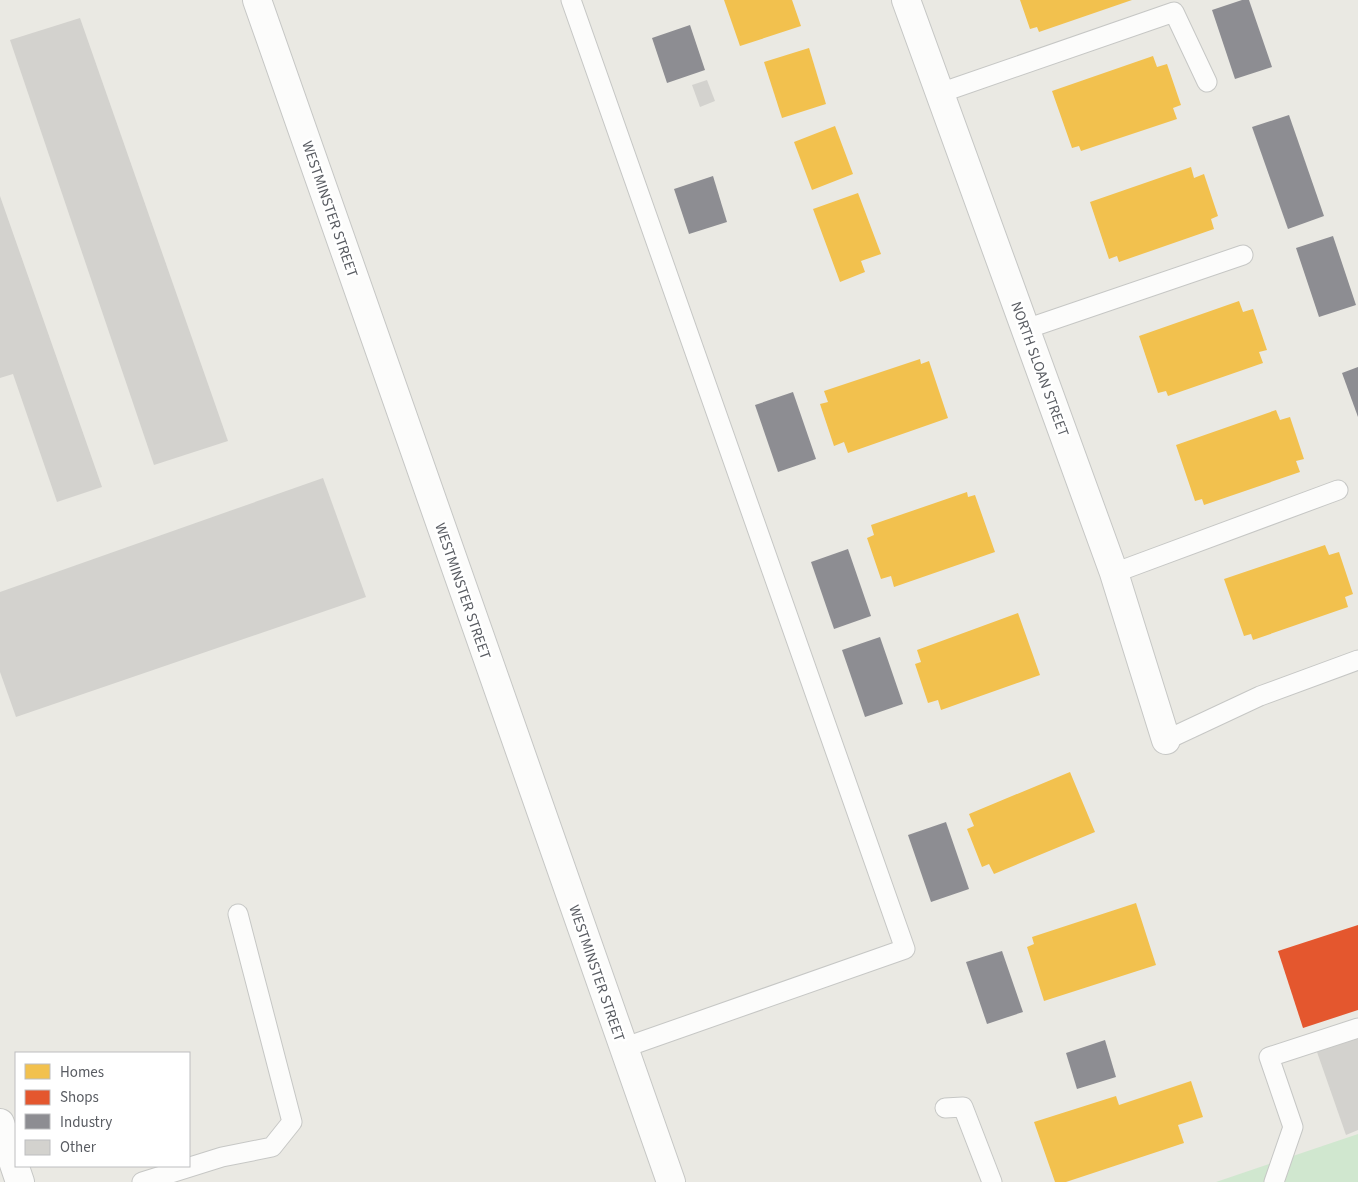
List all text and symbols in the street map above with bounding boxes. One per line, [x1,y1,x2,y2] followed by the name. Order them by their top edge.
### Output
[296,138,363,280] street label: WESTMINSTER STREET
[1005,299,1074,440] street label: NORTH SLOAN STREET
[429,520,496,662] street label: WESTMINSTER STREET
[563,902,630,1044] street label: WESTMINSTER STREET
[15,1052,190,1167] legend
[60,1062,104,1083] text: Homes
[60,1087,99,1108] text: Shops
[60,1112,112,1133] text: Industry
[60,1137,97,1158] text: Other

